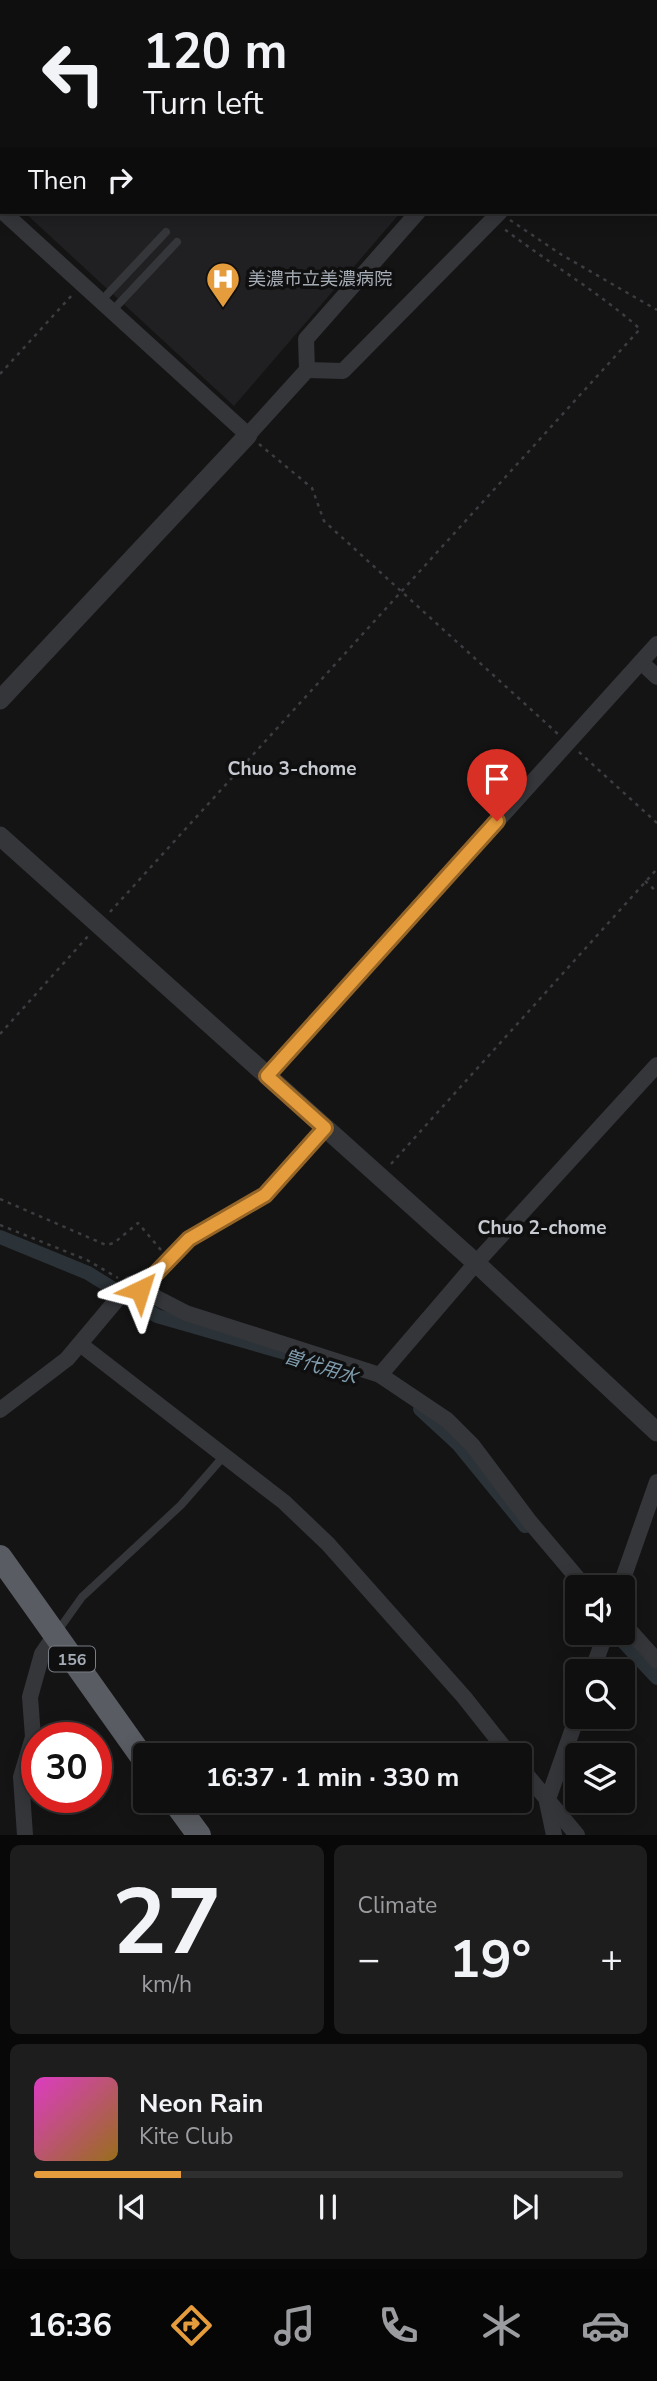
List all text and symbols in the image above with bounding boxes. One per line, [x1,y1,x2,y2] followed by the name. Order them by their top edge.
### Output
[143,18,287,85] text: 120 m
[28,28,119,119] icon: left
[143,82,263,125] text: Turn left
[101,161,139,199] icon: right
[28,163,87,198] text: Then
[204,260,242,309] hospital icon: 美濃市立美濃病院
[248,267,392,291] place label: 美濃市立美濃病院
[467,749,527,821] pin
[227,756,357,782] district label: Chuo 3-chome
[478,760,516,798] icon: arrive
[477,1215,607,1241] district label: Chuo 2-chome
[103,1253,177,1327] position arrow
[281,1343,363,1391] water label: 曽代用水
[565,1575,635,1813] map controls
[565,1575,635,1645] button: sound
[49,1646,95,1672] road number: 156
[565,1659,635,1729] button: search
[21,1722,112,1813] speed limit sign: 30
[565,1743,635,1813] button: layers
[206,1760,459,1795] text: 16:37 · 1 min · 330 m
[112,1861,221,1985] text: 27
[358,1890,437,1921] text: Climate
[449,1924,531,1995] text: 19°
[358,1934,380,1985] text: −
[600,1934,623,1985] text: +
[141,1969,192,2000] text: km/h
[139,2086,264,2121] text: Neon Rain
[139,2121,233,2152] text: Kite Club
[113,2188,151,2226] icon: previous
[309,2188,347,2226] icon: pause
[506,2188,544,2226] icon: next
[167,2301,216,2350] icon: directions
[270,2301,319,2350] icon: music
[374,2301,423,2350] icon: phone
[477,2301,526,2350] icon: climate
[581,2301,630,2350] icon: car
[27,2304,112,2347] text: 16:36

